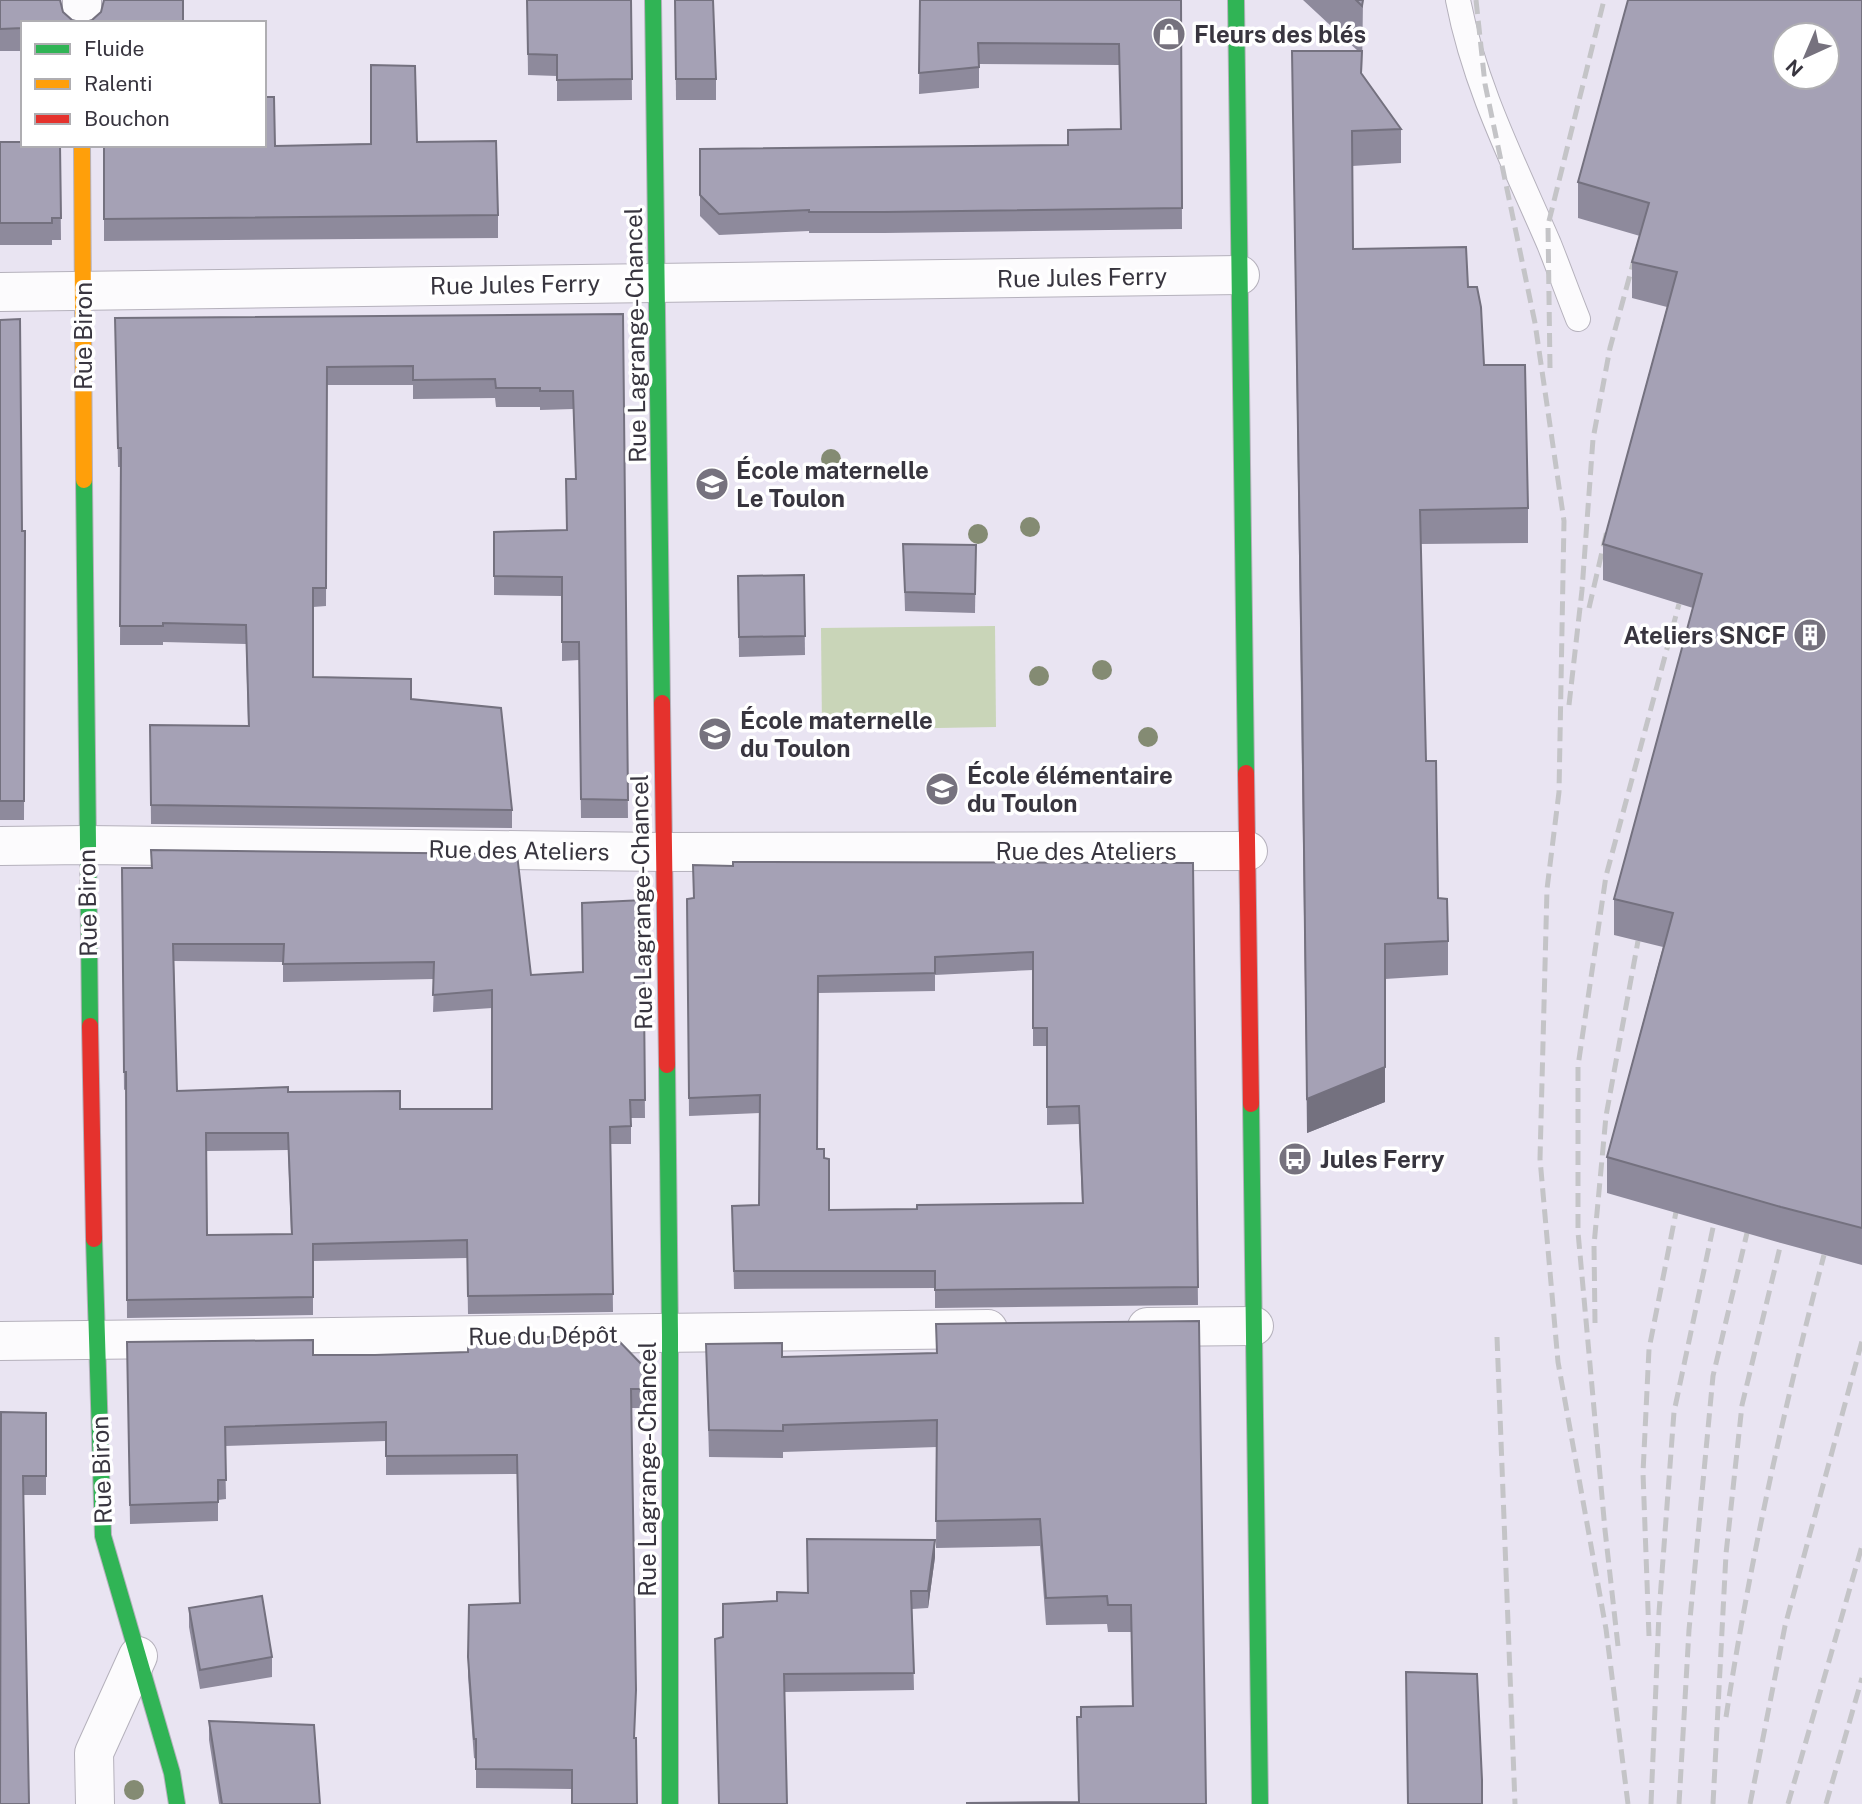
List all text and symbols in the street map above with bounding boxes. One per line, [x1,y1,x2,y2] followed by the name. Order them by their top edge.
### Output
[1150,15,1188,53] shop icon: Fleurs des blés
[1194,20,1366,48] place label: Fleurs des blés
[21,21,266,147] legend
[1771,21,1841,91] north arrow
[84,36,144,61] text: Fluide
[1781,55,1807,81] text: N
[84,71,152,96] text: Ralenti
[84,106,170,131] text: Bouchon
[619,207,651,463] street label: Rue Lagrange-Chancel
[997,262,1167,292] street label: Rue Jules Ferry
[430,269,600,299] street label: Rue Jules Ferry
[69,282,97,390] street label: Rue Biron
[736,456,929,512] place label: École maternelle Le Toulon
[693,465,731,503] school or university icon: École maternelle Le Toulon
[1791,616,1829,654] building icon: Ateliers SNCF
[1623,621,1786,649] place label: Ateliers SNCF
[740,706,933,762] place label: École maternelle du Toulon
[696,715,734,753] school or university icon: École maternelle du Toulon
[967,761,1173,817] place label: École élémentaire du Toulon
[923,770,961,808] school or university icon: École élémentaire du Toulon
[625,774,657,1030] street label: Rue Lagrange-Chancel
[428,834,610,866] street label: Rue des Ateliers
[995,837,1177,865] street label: Rue des Ateliers
[72,849,102,957] street label: Rue Biron
[1276,1140,1314,1178] bus stop icon: Jules Ferry
[1320,1145,1445,1173] place label: Jules Ferry
[468,1320,618,1350] street label: Rue du Dépôt
[633,1341,661,1597] street label: Rue Lagrange-Chancel
[85,1416,117,1524] street label: Rue Biron

